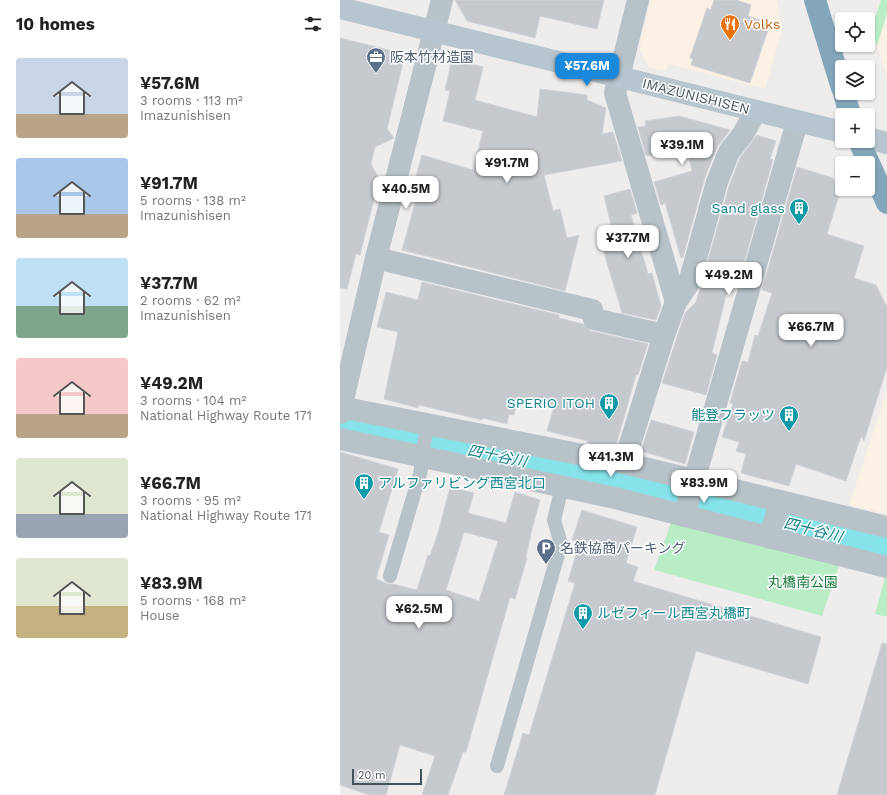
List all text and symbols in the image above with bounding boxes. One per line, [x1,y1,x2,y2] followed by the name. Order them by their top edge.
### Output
[835,12,875,196] map controls
[835,12,875,52] button: locate
[302,13,324,35] icon: filters
[719,13,741,41] restaurant icon: Volks
[16,14,95,34] text: 10 homes
[744,16,780,32] place label: Volks
[365,46,387,74] office icon: 阪本竹材造園
[390,49,474,65] place label: 阪本竹材造園
[554,53,620,87] pin: ¥57.6M
[564,58,610,73] text: ¥57.6M
[835,60,875,100] button: layers
[140,73,200,93] text: ¥57.6M
[48,74,96,122] icon: home
[641,75,751,117] street label: IMAZUNISHISEN
[140,93,243,108] text: 3 rooms · 113 m²
[140,108,231,123] text: Imazunishisen
[835,108,875,148] button: +
[649,132,715,166] pin: ¥39.1M
[660,137,704,152] text: ¥39.1M
[474,150,540,184] pin: ¥91.7M
[485,155,529,170] text: ¥91.7M
[835,156,875,196] button: −
[140,173,198,193] text: ¥91.7M
[48,174,96,222] icon: home
[373,176,439,210] pin: ¥40.5M
[382,181,430,196] text: ¥40.5M
[140,193,246,208] text: 5 rooms · 138 m²
[788,197,810,225] building icon: Sand glass
[712,200,785,216] place label: Sand glass
[140,208,231,223] text: Imazunishisen
[595,225,661,259] pin: ¥37.7M
[606,230,650,245] text: ¥37.7M
[696,262,762,296] pin: ¥49.2M
[705,267,753,282] text: ¥49.2M
[140,273,198,293] text: ¥37.7M
[48,274,96,322] icon: home
[140,293,241,308] text: 2 rooms · 62 m²
[140,308,231,323] text: Imazunishisen
[778,314,844,348] pin: ¥66.7M
[788,319,834,334] text: ¥66.7M
[140,373,203,393] text: ¥49.2M
[48,374,96,422] icon: home
[598,392,620,420] building icon: SPERIO ITOH
[140,393,246,408] text: 3 rooms · 104 m²
[507,395,595,411] place label: SPERIO ITOH
[778,404,800,432] building icon: 能登フラッツ
[691,407,775,423] place label: 能登フラッツ
[140,408,312,423] text: National Highway Route 171
[466,441,530,471] water label: 四十谷川
[578,444,644,478] pin: ¥41.3M
[588,449,634,464] text: ¥41.3M
[671,470,737,504] pin: ¥83.9M
[353,472,375,500] building icon: アルファリビング西宮北口
[140,473,201,493] text: ¥66.7M
[48,474,96,522] icon: home
[378,475,546,491] place label: アルファリビング西宮北口
[680,475,728,490] text: ¥83.9M
[140,493,241,508] text: 3 rooms · 95 m²
[140,508,312,523] text: National Highway Route 171
[782,514,846,546] water label: 四十谷川
[535,537,557,565] parking icon: 名鉄協商パーキング
[560,540,686,556] place label: 名鉄協商パーキング
[140,573,203,593] text: ¥83.9M
[48,574,96,622] icon: home
[768,574,838,590] park label: 丸橋南公園
[140,593,246,608] text: 5 rooms · 168 m²
[386,596,452,630] pin: ¥62.5M
[395,601,443,616] text: ¥62.5M
[572,602,594,630] building icon: ルゼフィール西宮丸橋町
[597,605,751,621] place label: ルゼフィール西宮丸橋町
[140,608,180,623] text: House
[352,767,422,786] scale bar
[358,769,386,782] text: 20 m

